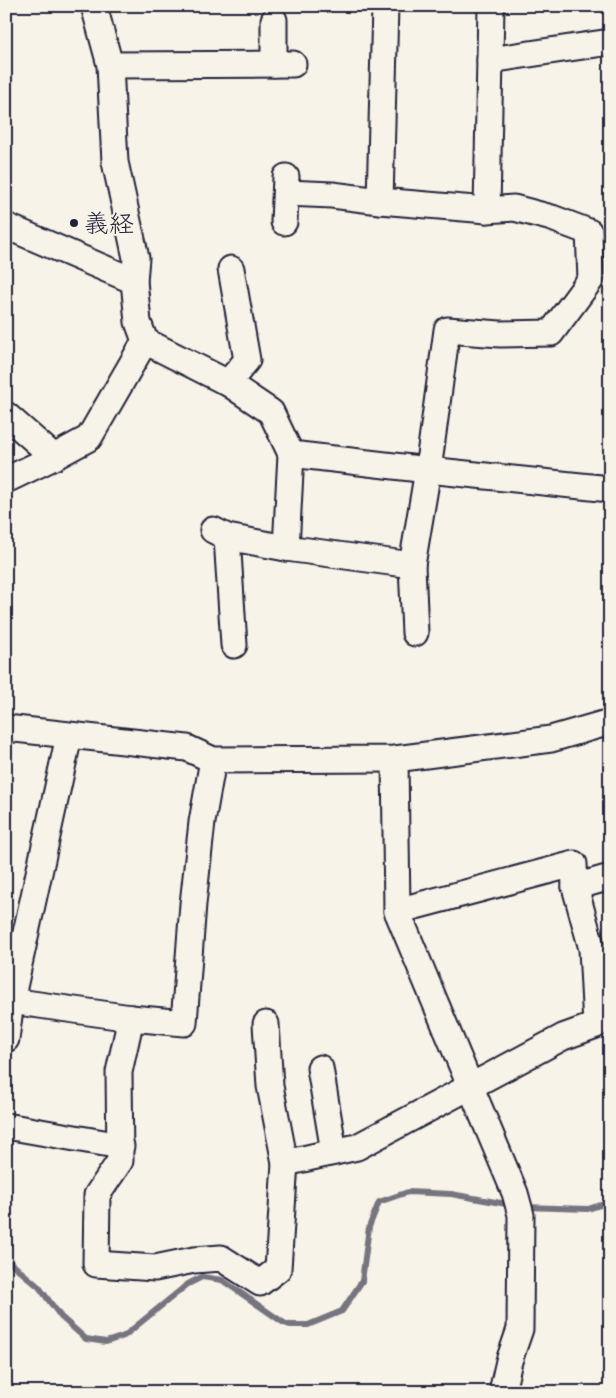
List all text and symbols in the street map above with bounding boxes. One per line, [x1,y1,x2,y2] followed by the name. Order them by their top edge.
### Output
[84,208,134,240] place label: 義経
[68,217,80,229] marker: 義経

